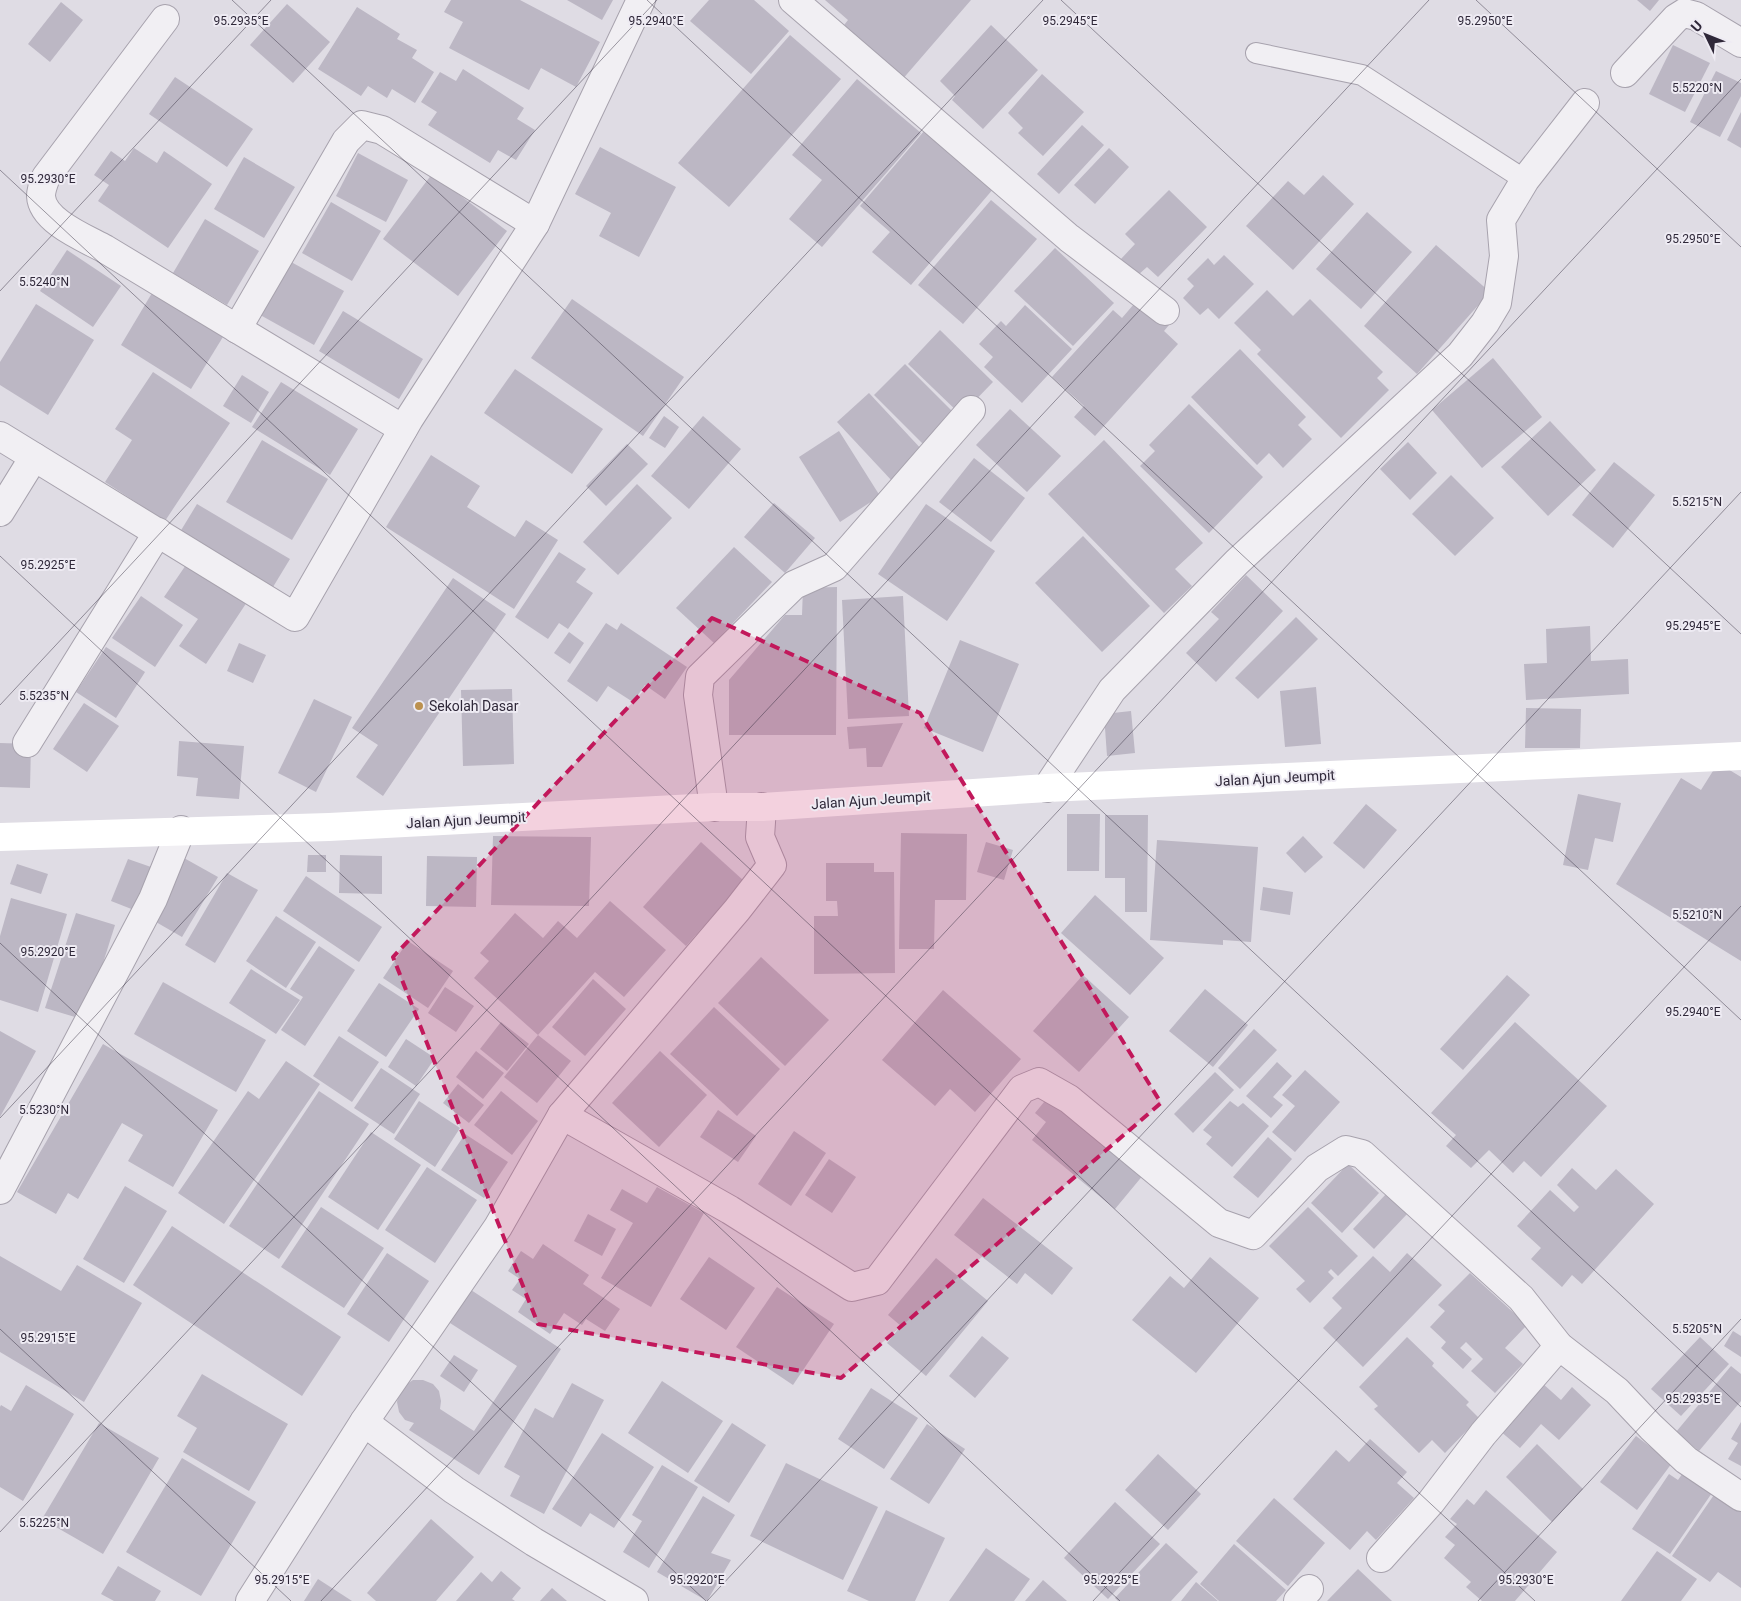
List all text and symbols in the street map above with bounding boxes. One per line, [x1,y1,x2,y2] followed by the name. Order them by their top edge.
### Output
[1681,10,1731,60] north arrow
[214,14,269,28] text: 95.2935°E
[629,14,684,28] text: 95.2940°E
[1043,14,1098,28] text: 95.2945°E
[1458,14,1513,28] text: 95.2950°E
[1687,17,1705,35] text: U
[1672,81,1722,95] text: 5.5220°N
[21,172,76,186] text: 95.2930°E
[1666,232,1721,246] text: 95.2950°E
[19,275,69,289] text: 5.5240°N
[1672,495,1722,509] text: 5.5215°N
[21,558,76,572] text: 95.2925°E
[1666,619,1721,633] text: 95.2945°E
[19,689,69,703] text: 5.5235°N
[429,698,519,714] place label: Sekolah Dasar
[413,700,425,712] marker: Sekolah Dasar
[1215,767,1336,789] street label: Jalan Ajun Jeumpit
[811,788,932,812] street label: Jalan Ajun Jeumpit
[406,809,527,831] street label: Jalan Ajun Jeumpit
[1672,908,1722,922] text: 5.5210°N
[21,945,76,959] text: 95.2920°E
[1666,1005,1721,1019] text: 95.2940°E
[19,1103,69,1117] text: 5.5230°N
[1672,1322,1722,1336] text: 5.5205°N
[21,1331,76,1345] text: 95.2915°E
[1666,1392,1721,1406] text: 95.2935°E
[19,1516,69,1530] text: 5.5225°N
[255,1573,310,1587] text: 95.2915°E
[670,1573,725,1587] text: 95.2920°E
[1084,1573,1139,1587] text: 95.2925°E
[1499,1573,1554,1587] text: 95.2930°E

